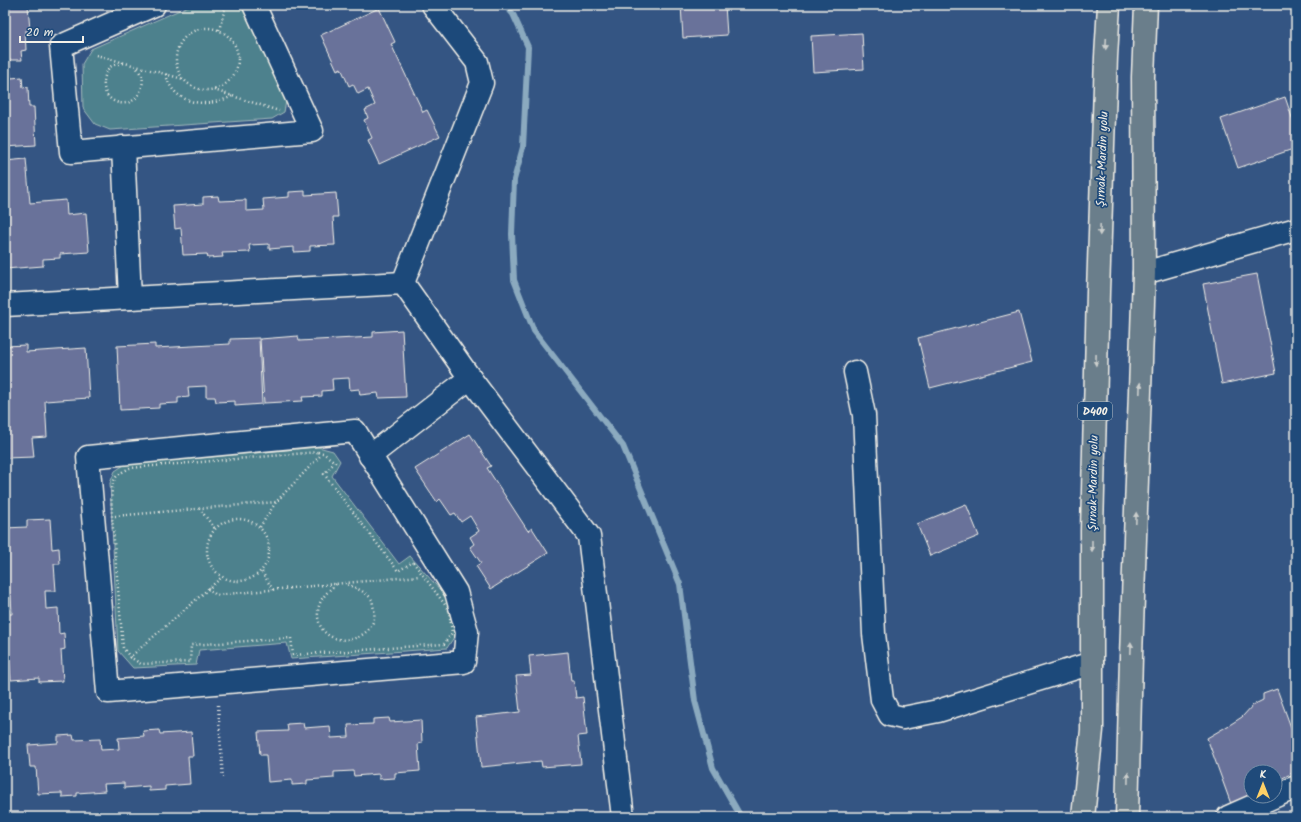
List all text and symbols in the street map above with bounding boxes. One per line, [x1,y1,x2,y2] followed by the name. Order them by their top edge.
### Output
[20,18,83,44] scale bar
[26,23,54,42] text: 20 m
[1103,38,1110,50] one-way arrow
[1091,111,1114,207] street label: Şırnak-Mardin yolu
[1096,224,1103,236] one-way arrow
[1093,354,1099,367] one-way arrow
[1137,381,1143,394] one-way arrow
[1078,402,1112,420] road number: D400
[1083,435,1104,531] street label: Şırnak-Mardin yolu
[1132,512,1139,524] one-way arrow
[1089,540,1095,553] one-way arrow
[1128,641,1134,654] one-way arrow
[1243,764,1283,804] north arrow
[1260,766,1267,784] text: K
[1125,771,1131,784] one-way arrow

